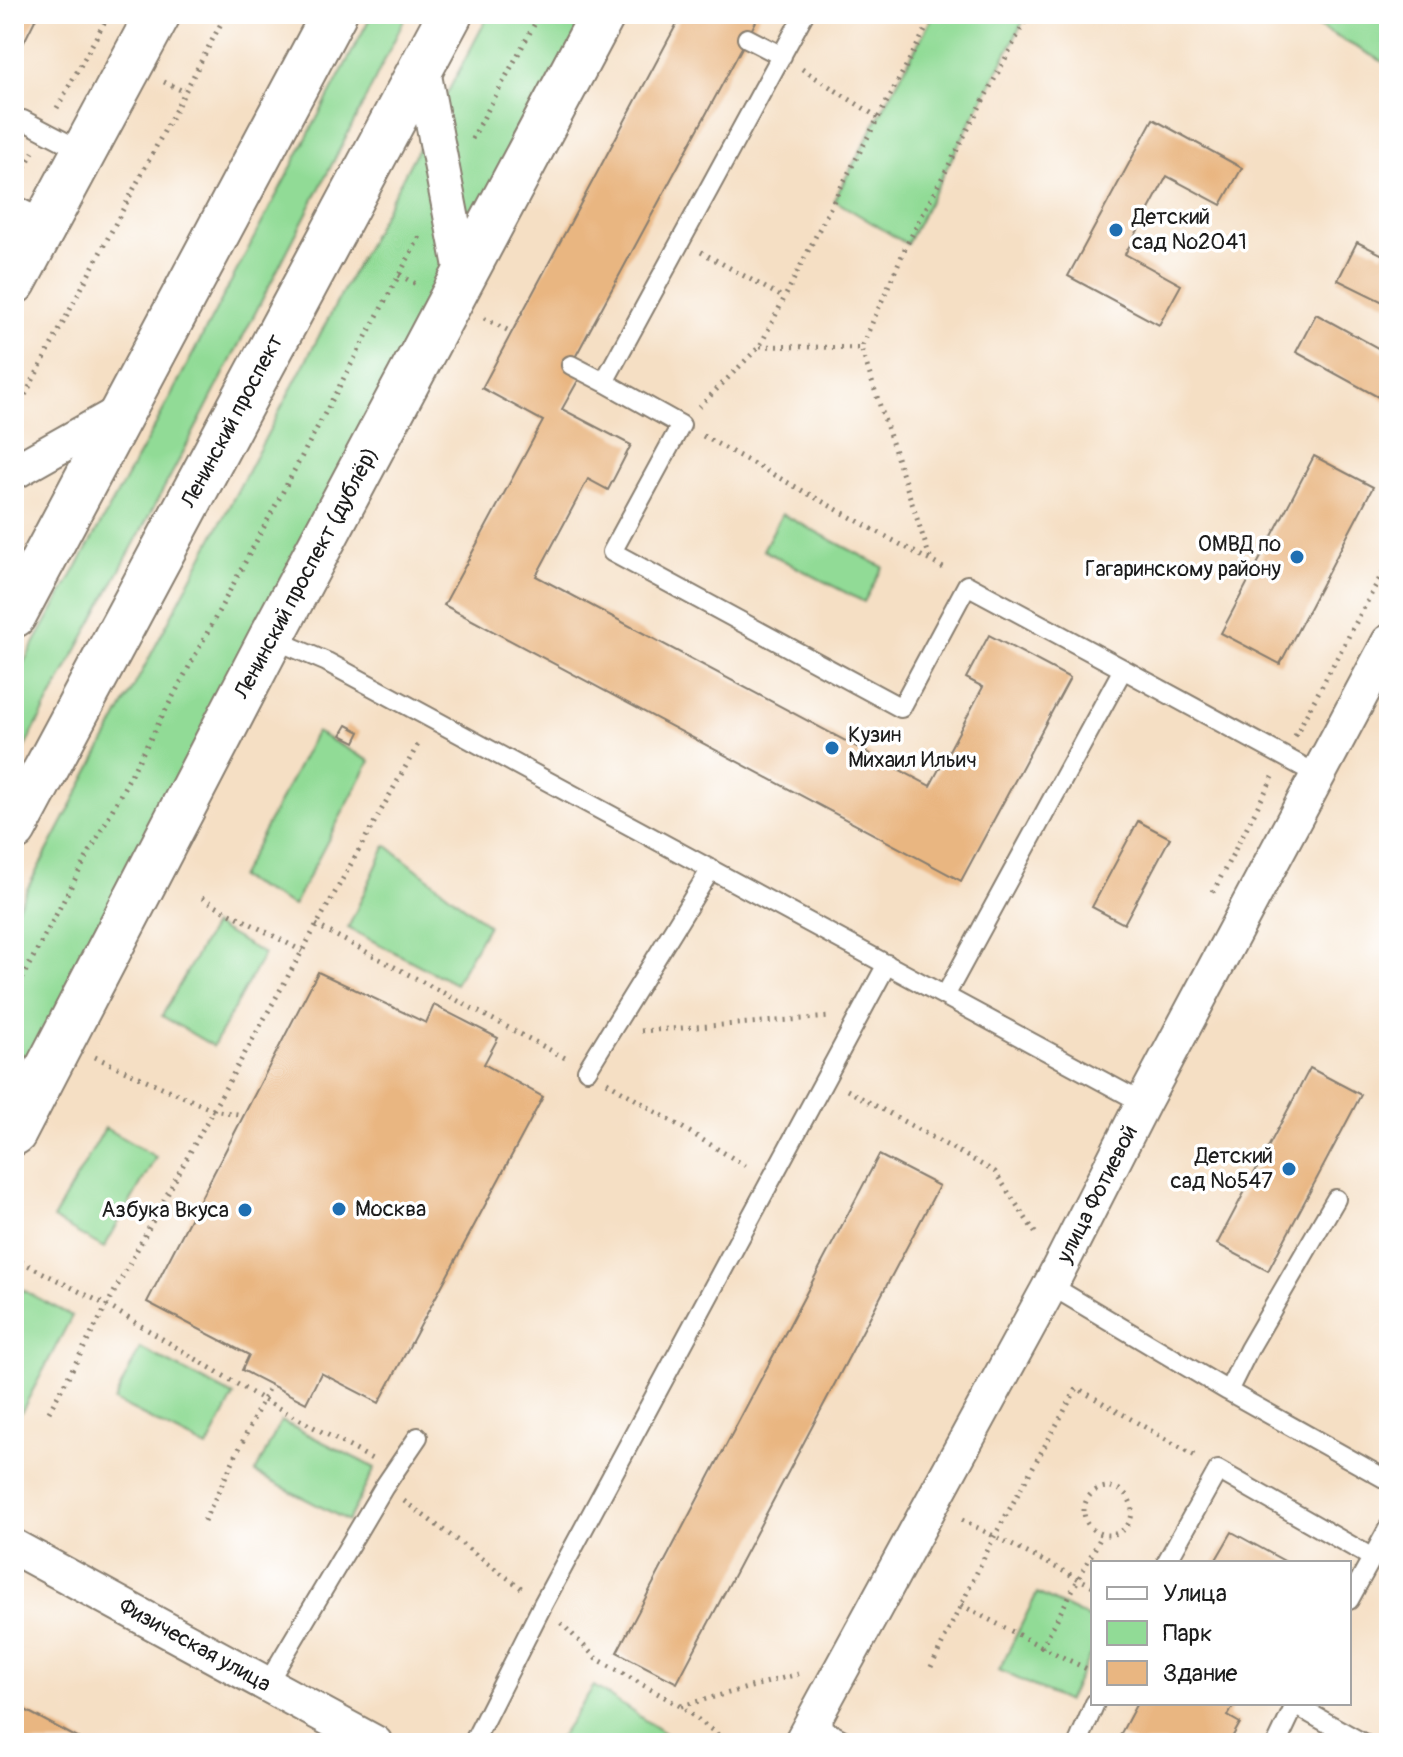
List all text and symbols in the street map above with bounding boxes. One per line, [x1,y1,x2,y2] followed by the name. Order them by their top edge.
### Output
[1131,203,1247,256] place label: Детский сад №2041
[1107,221,1125,239] marker: Детский сад №2041
[174,329,290,513] street label: Ленинский проспект
[227,442,384,705] street label: Ленинский проспект (дублёр)
[1085,530,1281,583] place label: ОМВД по Гагаринскому району
[1288,548,1306,566] marker: ОМВД по Гагаринскому району
[848,721,977,774] place label: Кузин Михаил Ильич
[823,739,841,757] marker: Кузин Михаил Ильич
[1050,1120,1144,1269] street label: улица Фотиевой
[1171,1142,1273,1195] place label: Детский сад №547
[1280,1160,1298,1178] marker: Детский сад №547
[355,1195,426,1223] place label: Москва
[101,1196,229,1224] place label: Азбука Вкуса
[330,1200,348,1218] marker: Москва
[236,1201,254,1219] marker: Азбука Вкуса
[1091,1561,1351,1705] legend
[1163,1579,1227,1608] text: Улица
[114,1592,276,1698] street label: Физическая улица
[1163,1619,1212,1648] text: Парк
[1163,1659,1238,1688] text: Здание

